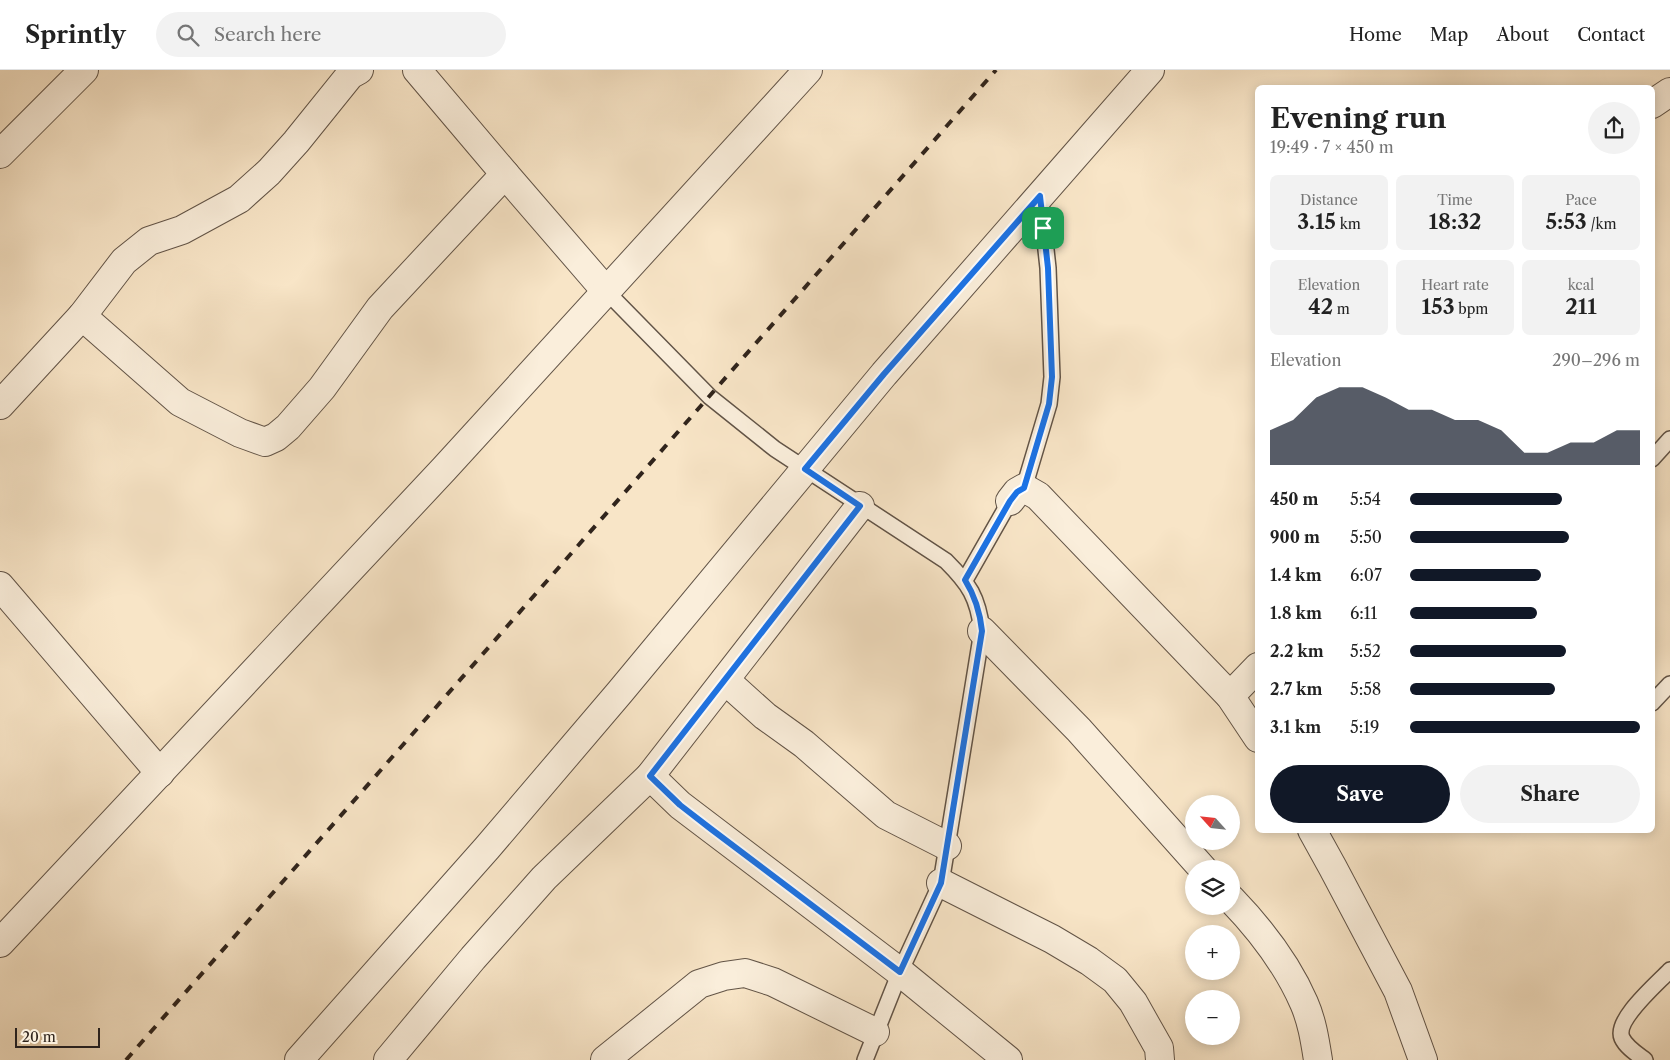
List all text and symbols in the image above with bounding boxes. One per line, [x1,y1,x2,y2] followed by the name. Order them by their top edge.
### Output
[156,12,506,57] search box
[25,20,126,49] text: Sprintly
[174,21,202,49] icon: search
[214,23,321,46] text: Search here
[1349,24,1402,46] text: Home
[1430,24,1468,46] text: Map
[1496,24,1549,46] text: About
[1577,24,1645,46] text: Contact
[1270,101,1446,135] text: Evening run
[1588,102,1640,154] button: share
[1270,137,1394,157] text: 19:49 · 7 × 450 m
[1300,191,1358,209] text: Distance
[1437,191,1473,209] text: Time
[1565,191,1597,209] text: Pace
[1022,207,1064,249] pin
[1297,209,1336,234] text: 3.15
[1429,209,1481,234] text: 18:32
[1545,209,1587,234] text: 5:53
[1029,214,1057,242] icon: arrive
[1336,215,1361,233] text: km
[1587,215,1617,233] text: /km
[1298,276,1360,294] text: Elevation
[1421,276,1489,294] text: Heart rate
[1568,276,1594,294] text: kcal
[1308,294,1333,319] text: 42
[1422,294,1455,319] text: 153
[1565,294,1597,319] text: 211
[1333,300,1350,318] text: m
[1455,300,1488,318] text: bpm
[1270,350,1341,370] text: Elevation
[1552,350,1640,370] text: 290–296 m
[1270,489,1318,509] text: 450 m
[1350,489,1381,509] text: 5:54
[1270,527,1320,547] text: 900 m
[1350,527,1382,547] text: 5:50
[1270,565,1322,585] text: 1.4 km
[1350,565,1382,585] text: 6:07
[1270,603,1322,623] text: 1.8 km
[1350,603,1377,623] text: 6:11
[1270,641,1324,661] text: 2.2 km
[1350,641,1381,661] text: 5:52
[1270,679,1323,699] text: 2.7 km
[1350,679,1381,699] text: 5:58
[1270,717,1321,737] text: 3.1 km
[1350,717,1379,737] text: 5:19
[1270,765,1450,823] button: Save
[1460,765,1640,823] button: Share
[1185,795,1240,850] north arrow
[1185,795,1240,1045] map controls
[1185,860,1240,915] button: layers
[1185,925,1240,980] button: +
[1185,990,1240,1045] button: −
[15,1025,100,1048] scale bar
[22,1028,56,1046] text: 20 m

